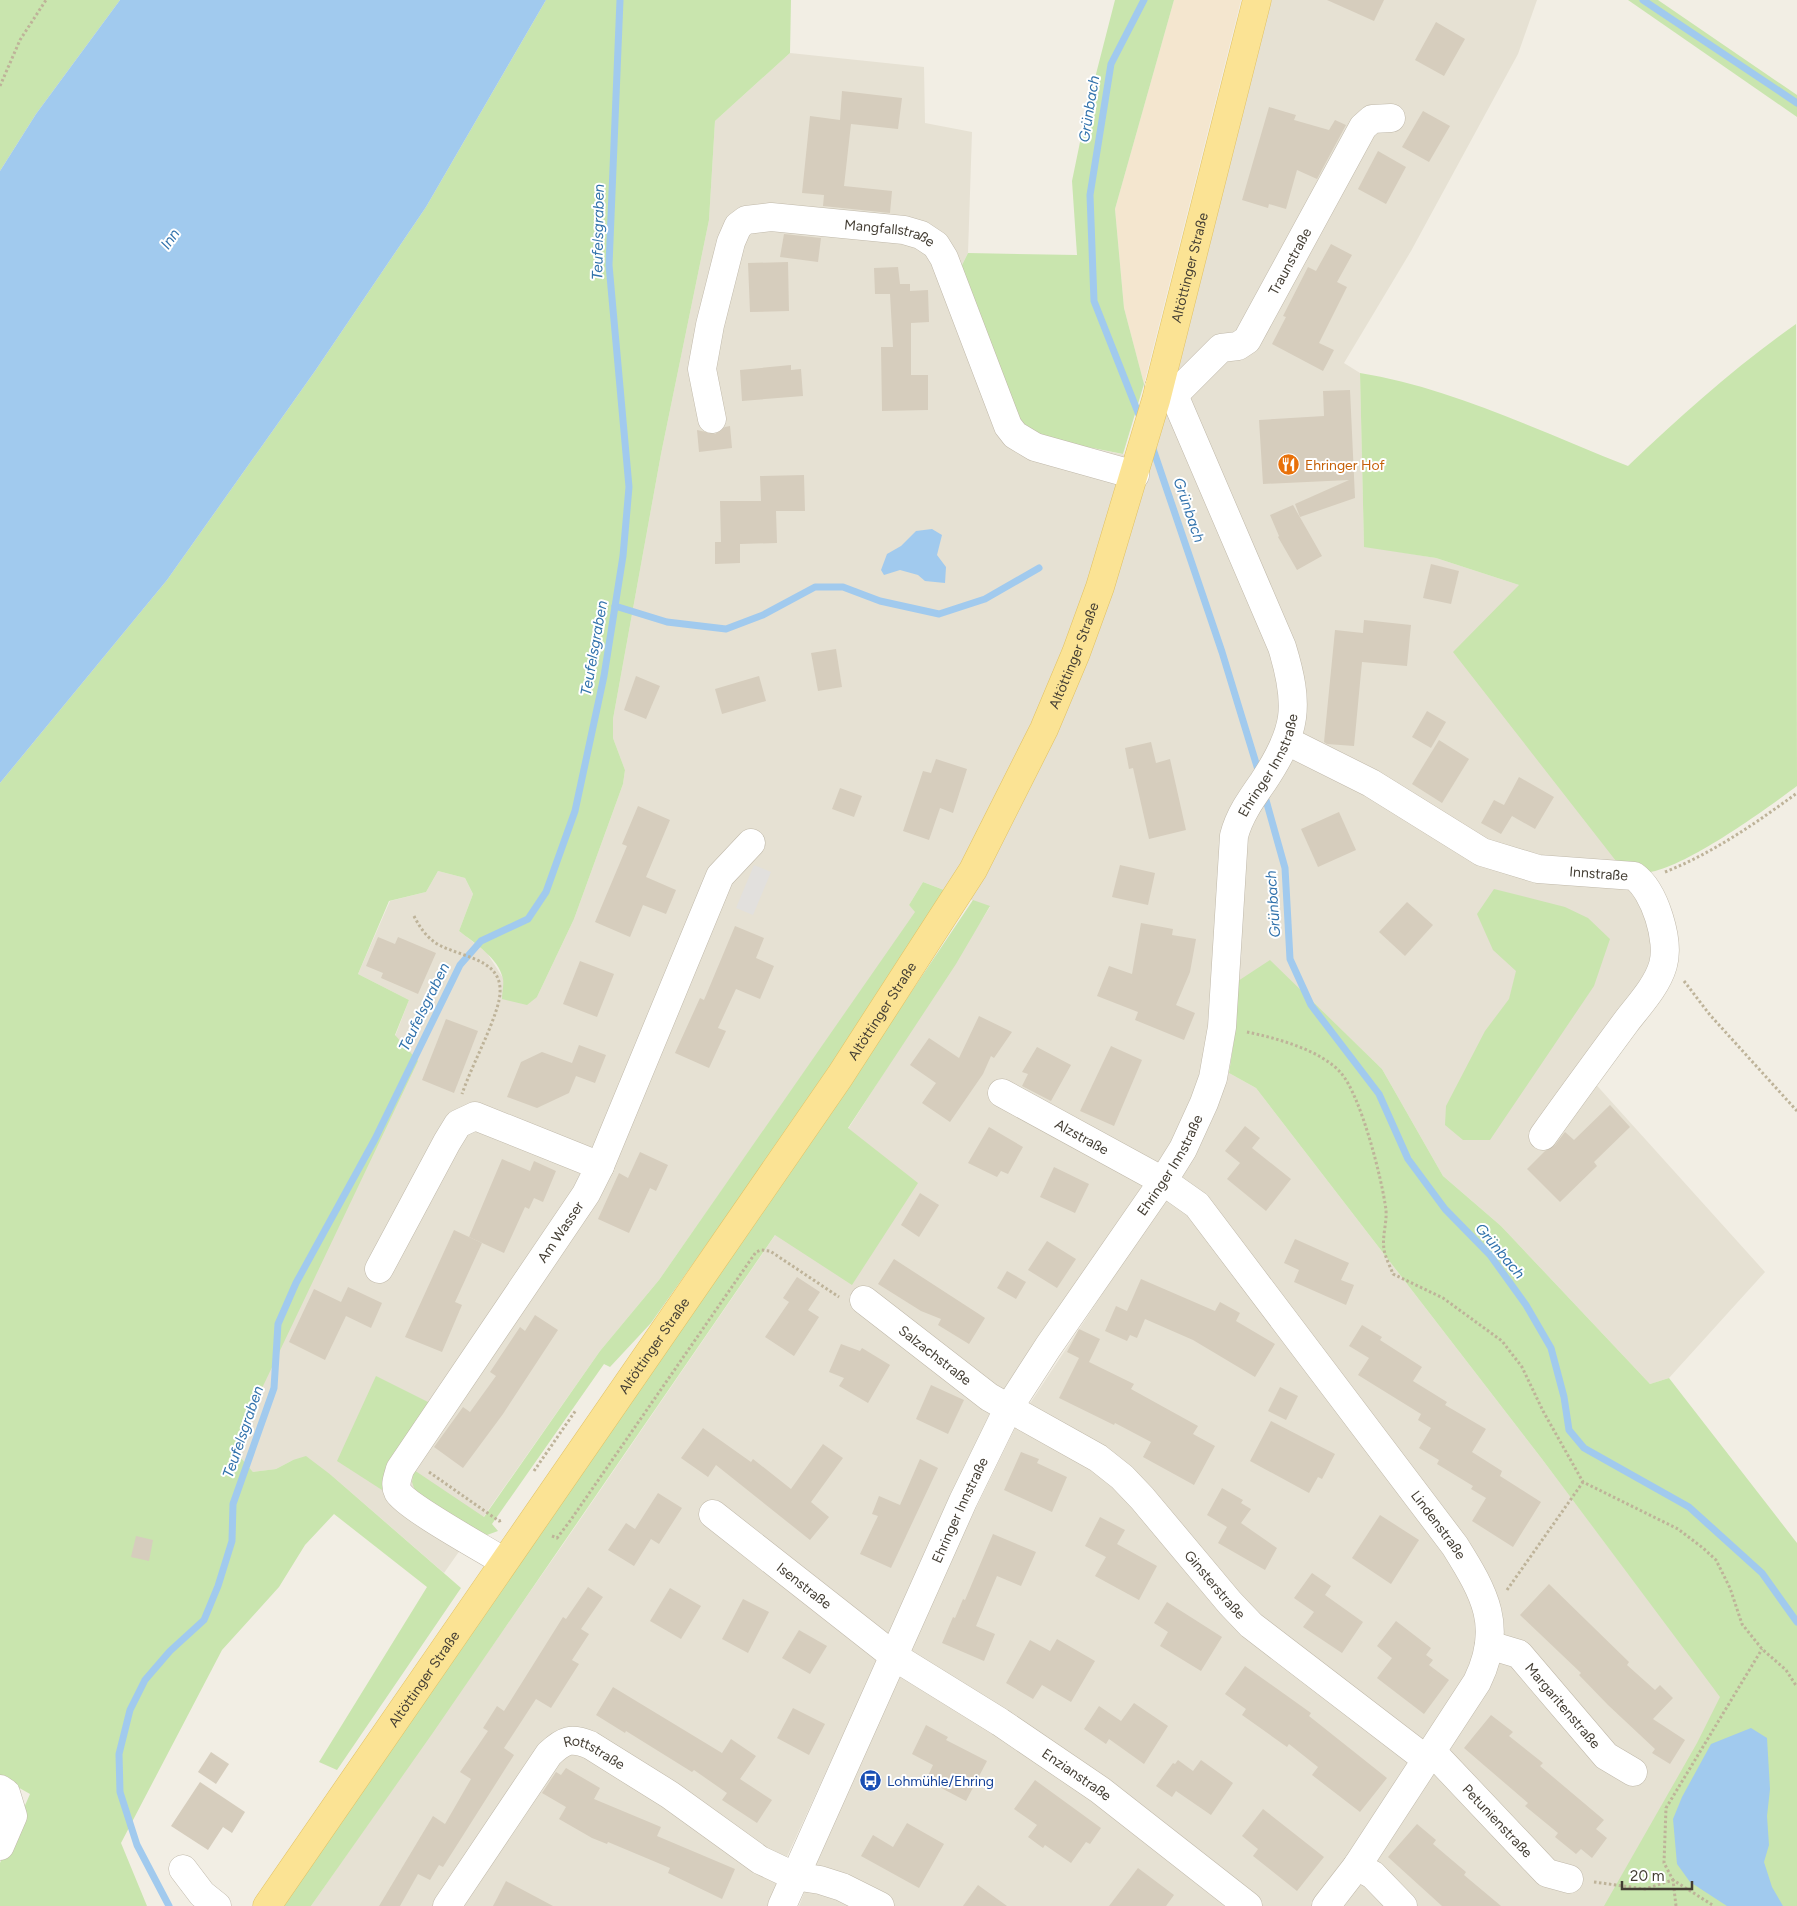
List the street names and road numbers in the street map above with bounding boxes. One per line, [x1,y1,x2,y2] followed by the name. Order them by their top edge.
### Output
[1167,210,1212,325] street label: Altöttinger Straße
[843,216,939,251] street label: Mangfallstraße
[1265,225,1315,298] street label: Traunstraße
[1045,600,1102,711] street label: Altöttinger Straße
[1234,712,1301,820] street label: Ehringer Innstraße
[1569,863,1629,884] street label: Innstraße
[844,959,920,1063] street label: Altöttinger Straße
[1133,1112,1206,1219] street label: Ehringer Innstraße
[1052,1115,1112,1158] street label: Alzstraße
[534,1198,587,1266] street label: Am Wasser
[615,1294,693,1397] street label: Altöttinger Straße
[895,1322,975,1389] street label: Salzachstraße
[928,1454,992,1566] street label: Ehringer Innstraße
[1408,1487,1470,1563] street label: Lindenstraße
[1181,1547,1249,1623] street label: Ginsterstraße
[773,1559,835,1613] street label: Isenstraße
[385,1627,463,1730] street label: Altöttinger Straße
[1522,1659,1604,1752] street label: Margaritenstraße
[561,1732,628,1773] street label: Rottstraße
[1039,1745,1115,1805] street label: Enzianstraße
[1459,1781,1536,1861] street label: Petunienstraße

